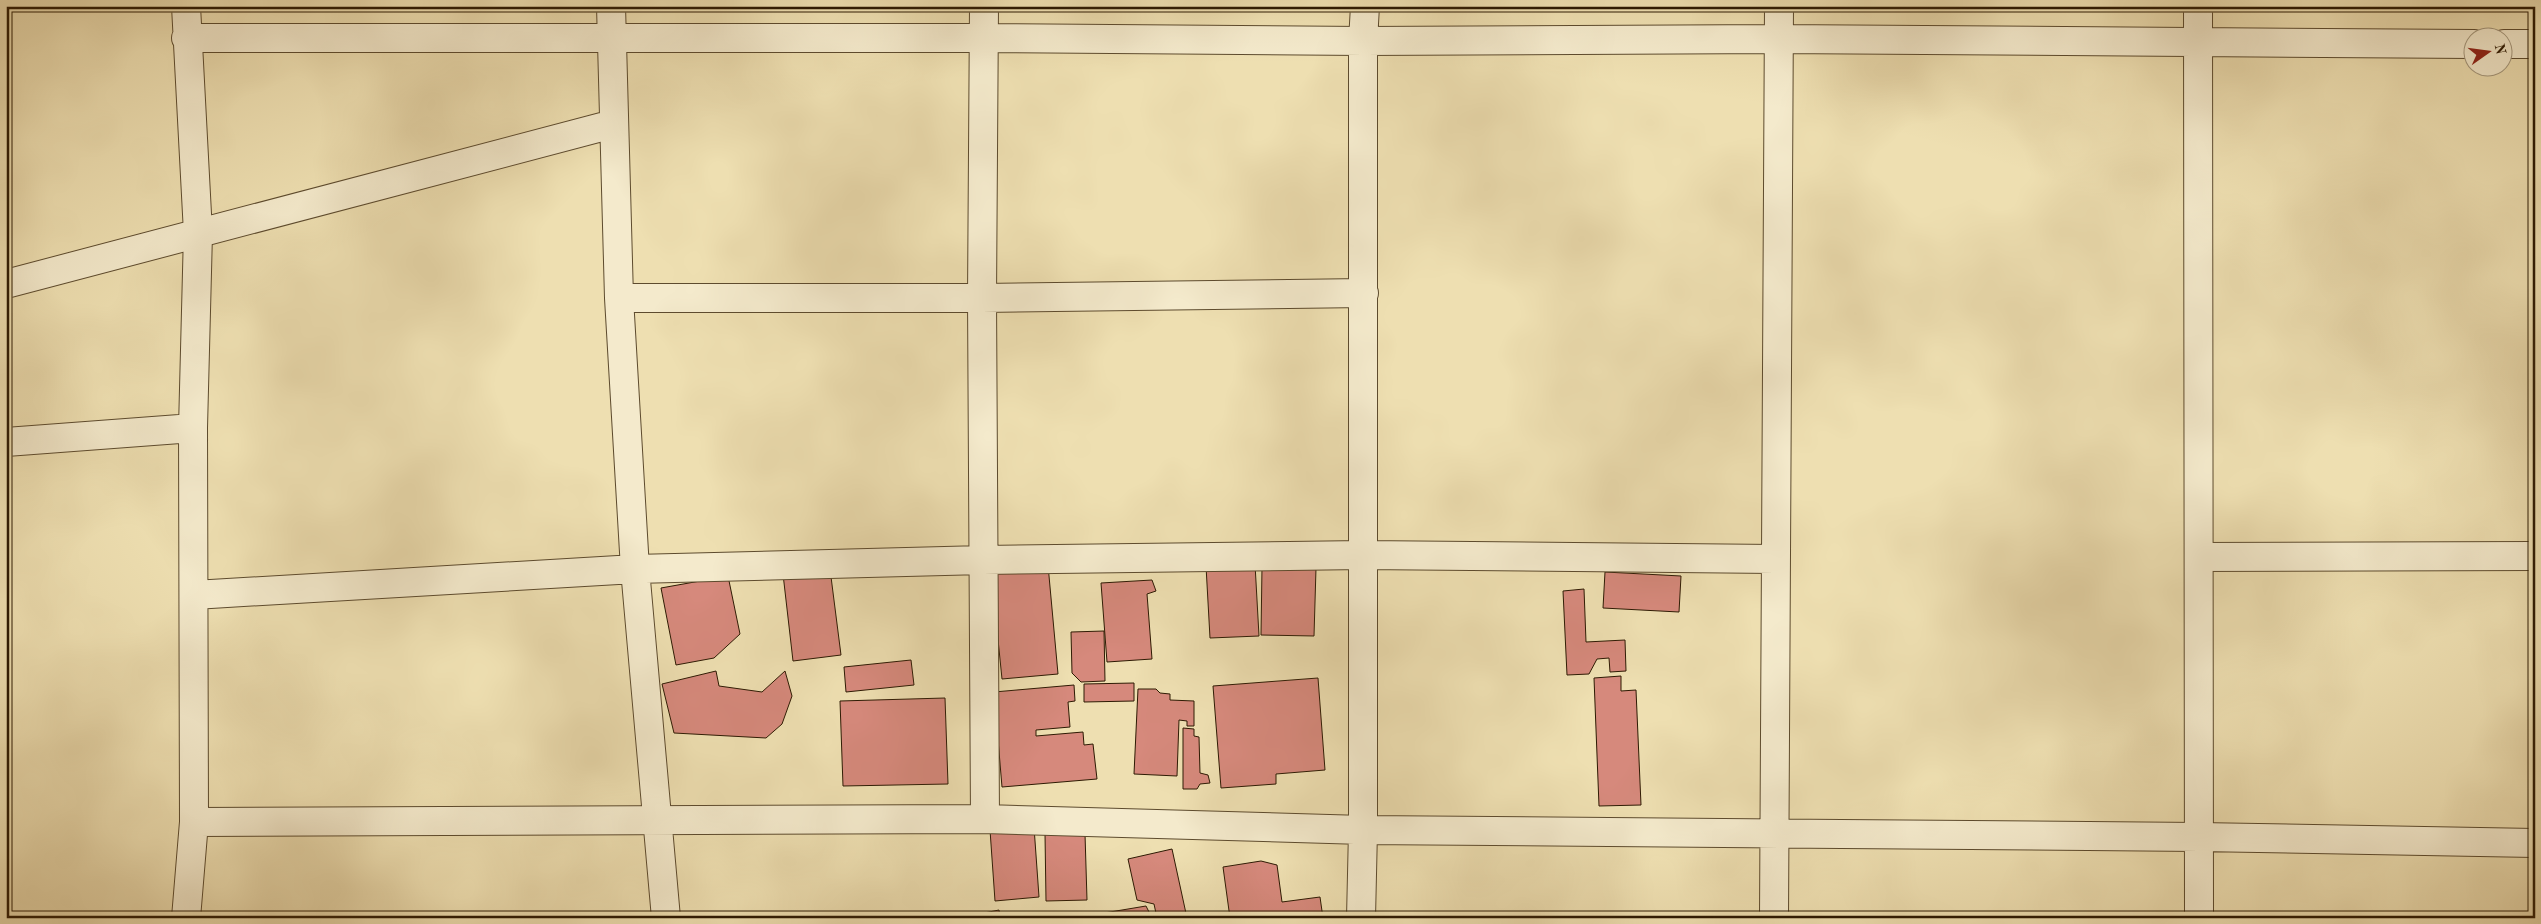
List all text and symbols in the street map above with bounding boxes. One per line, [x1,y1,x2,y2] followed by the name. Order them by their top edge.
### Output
[2464,28,2514,78] north arrow
[2492,42,2508,56] text: N

